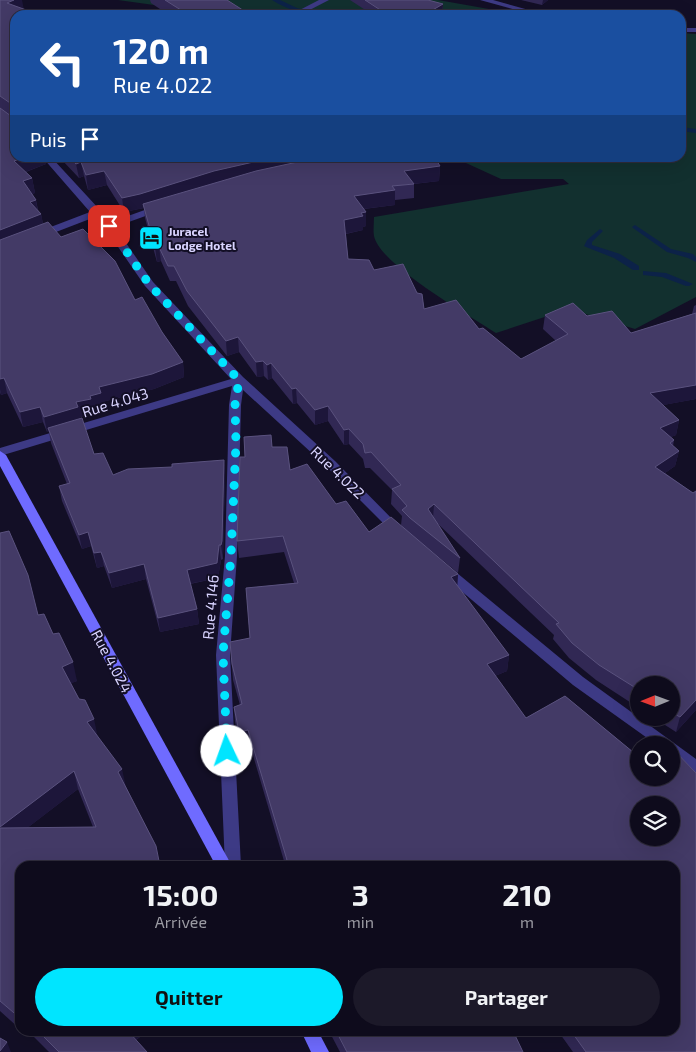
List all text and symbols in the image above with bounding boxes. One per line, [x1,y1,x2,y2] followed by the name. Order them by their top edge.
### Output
[113,29,209,71] text: 120 m
[30,30,95,95] icon: left
[113,71,212,97] text: Rue 4.022
[76,125,104,153] icon: arrive
[30,128,66,151] text: Puis
[88,205,130,247] pin
[95,212,123,240] icon: arrive
[168,224,236,252] place label: Juracel Lodge Hotel
[138,225,164,251] hotel icon: Juracel Lodge Hotel
[80,383,150,421] street label: Rue 4.043
[307,442,369,502] street label: Rue 4.022
[198,574,222,640] street label: Rue 4.146
[88,626,136,696] street label: Rue 4.024
[630,676,680,726] north arrow
[630,676,680,846] map controls
[200,724,252,776] position arrow
[630,736,680,786] button: search
[630,796,680,846] button: layers
[143,876,218,912] text: 15:00
[352,876,369,912] text: 3
[502,876,552,912] text: 210
[155,912,207,931] text: Arrivée
[347,912,374,931] text: min
[520,912,534,931] text: m
[35,968,343,1026] button: Quitter
[353,968,660,1026] button: Partager

